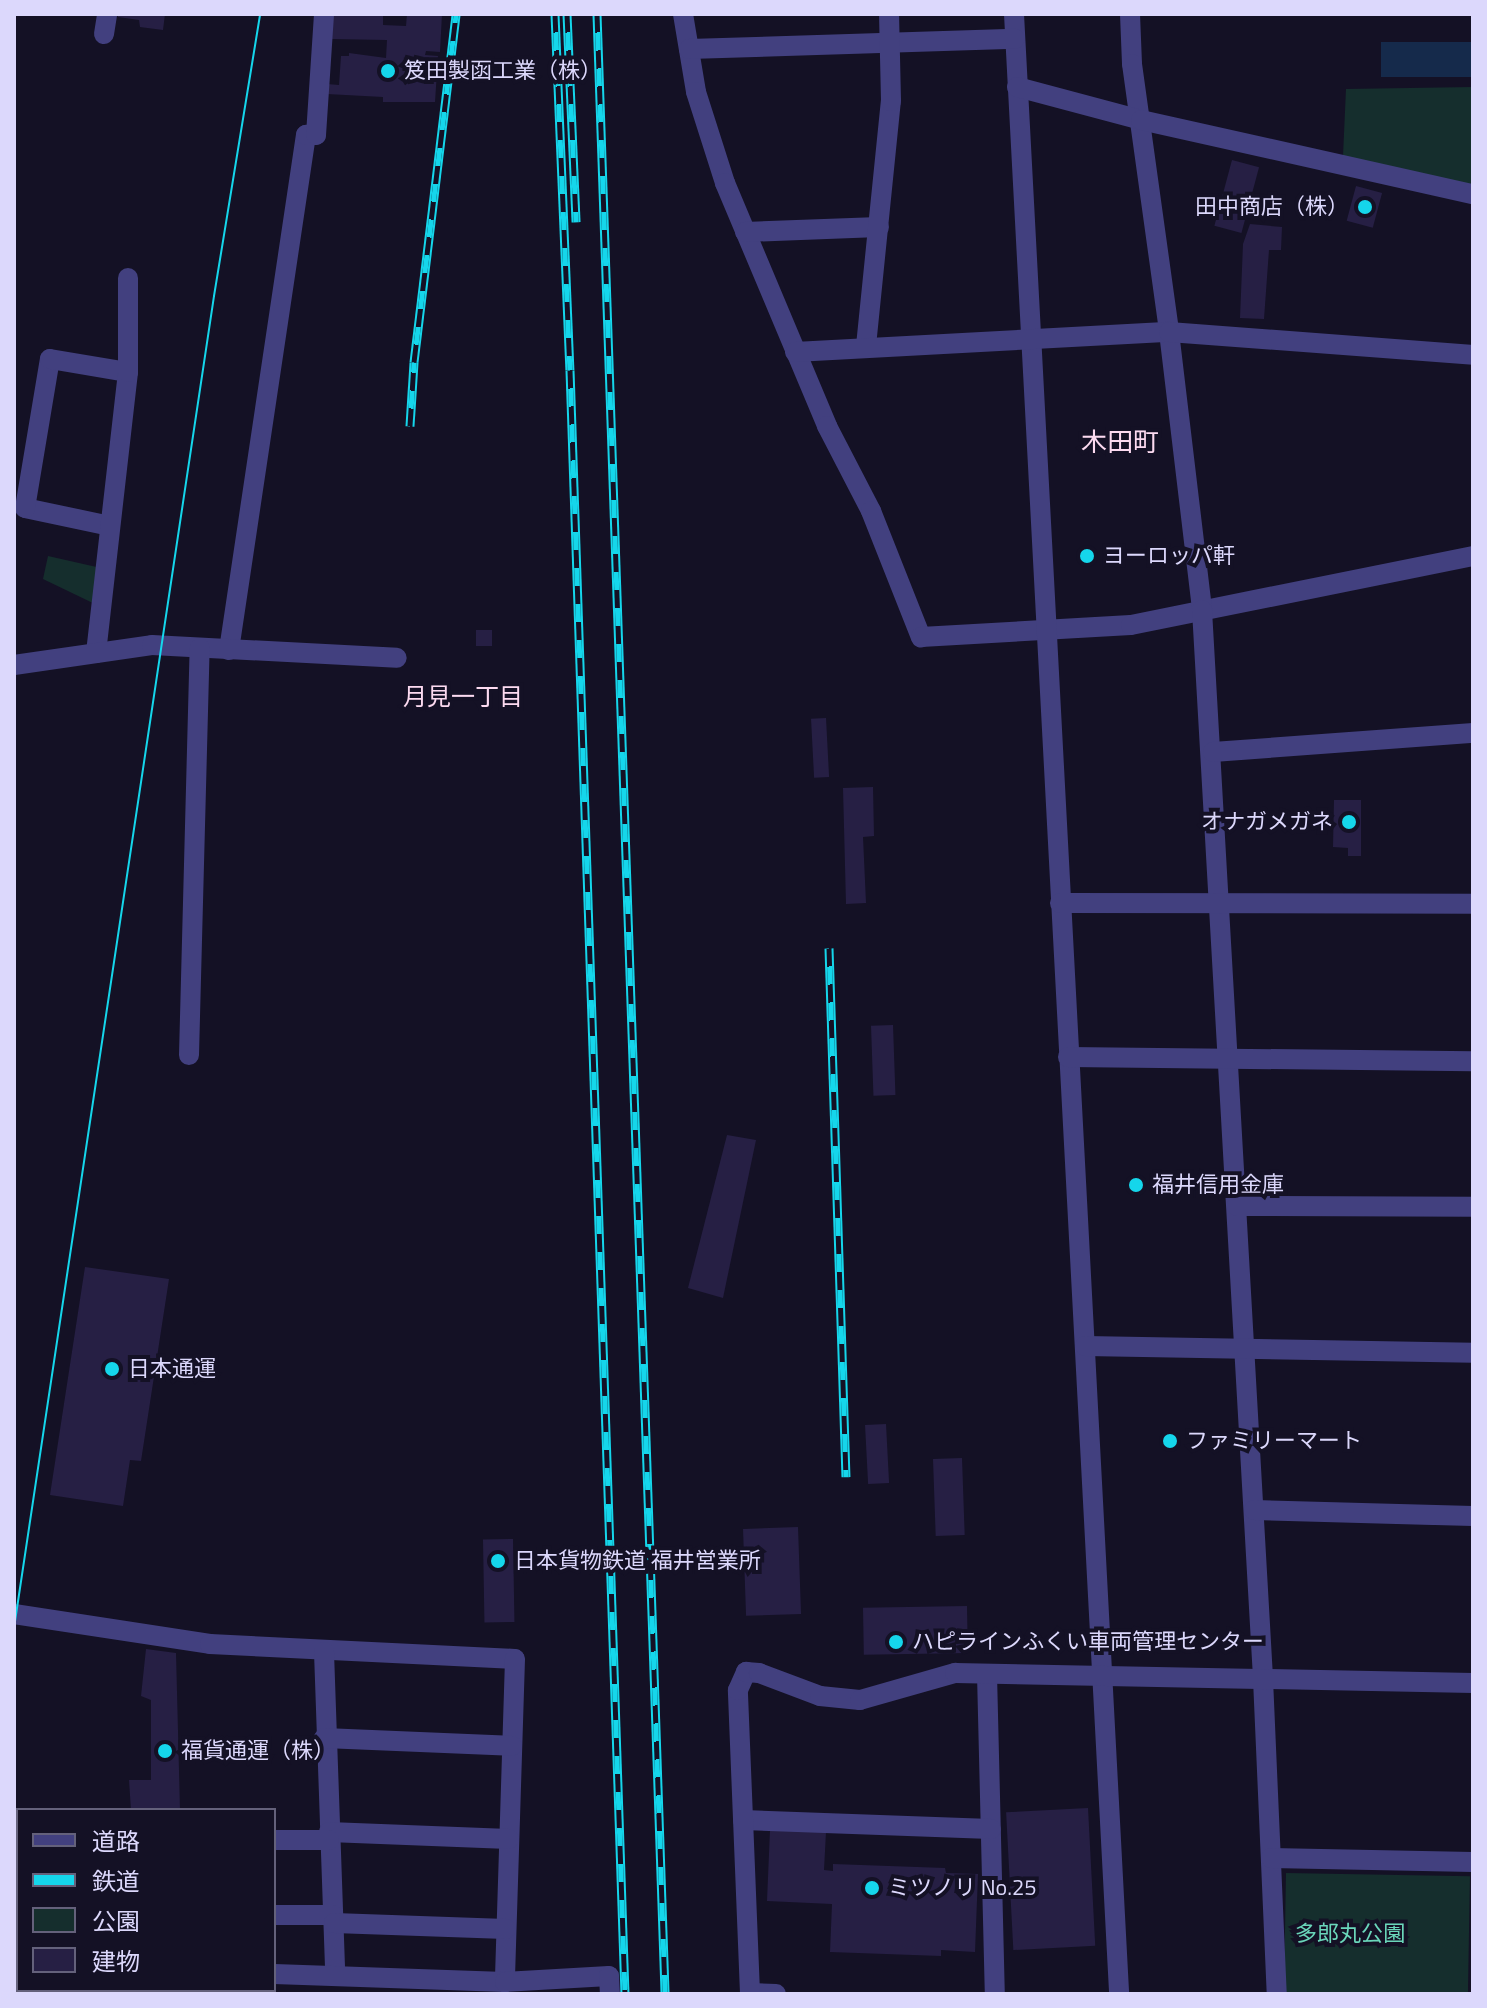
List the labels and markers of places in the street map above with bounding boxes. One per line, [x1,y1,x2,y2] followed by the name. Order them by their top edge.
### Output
[404,58,602,84] place label: 笈田製函工業（株）
[379,62,397,80] marker: 笈田製函工業（株）
[1195,194,1349,220] place label: 田中商店（株）
[1356,198,1374,216] marker: 田中商店（株）
[1103,543,1235,569] place label: ヨーロッパ軒
[1078,547,1096,565] marker: ヨーロッパ軒
[1201,809,1333,835] place label: オナガメガネ
[1340,813,1358,831] marker: オナガメガネ
[1152,1172,1284,1198] place label: 福井信用金庫
[1127,1176,1145,1194] marker: 福井信用金庫
[128,1356,216,1382] place label: 日本通運
[103,1360,121,1378] marker: 日本通運
[1186,1428,1362,1454] place label: ファミリーマート
[1161,1432,1179,1450] marker: ファミリーマート
[514,1548,761,1574] place label: 日本貨物鉄道 福井営業所
[489,1552,507,1570] marker: 日本貨物鉄道 福井営業所
[912,1629,1264,1655] place label: ハピラインふくい車両管理センター
[887,1633,905,1651] marker: ハピラインふくい車両管理センター
[181,1738,335,1764] place label: 福貨通運（株）
[156,1742,174,1760] marker: 福貨通運（株）
[888,1875,1037,1901] place label: ミツノリ No.25
[863,1879,881,1897] marker: ミツノリ No.25

